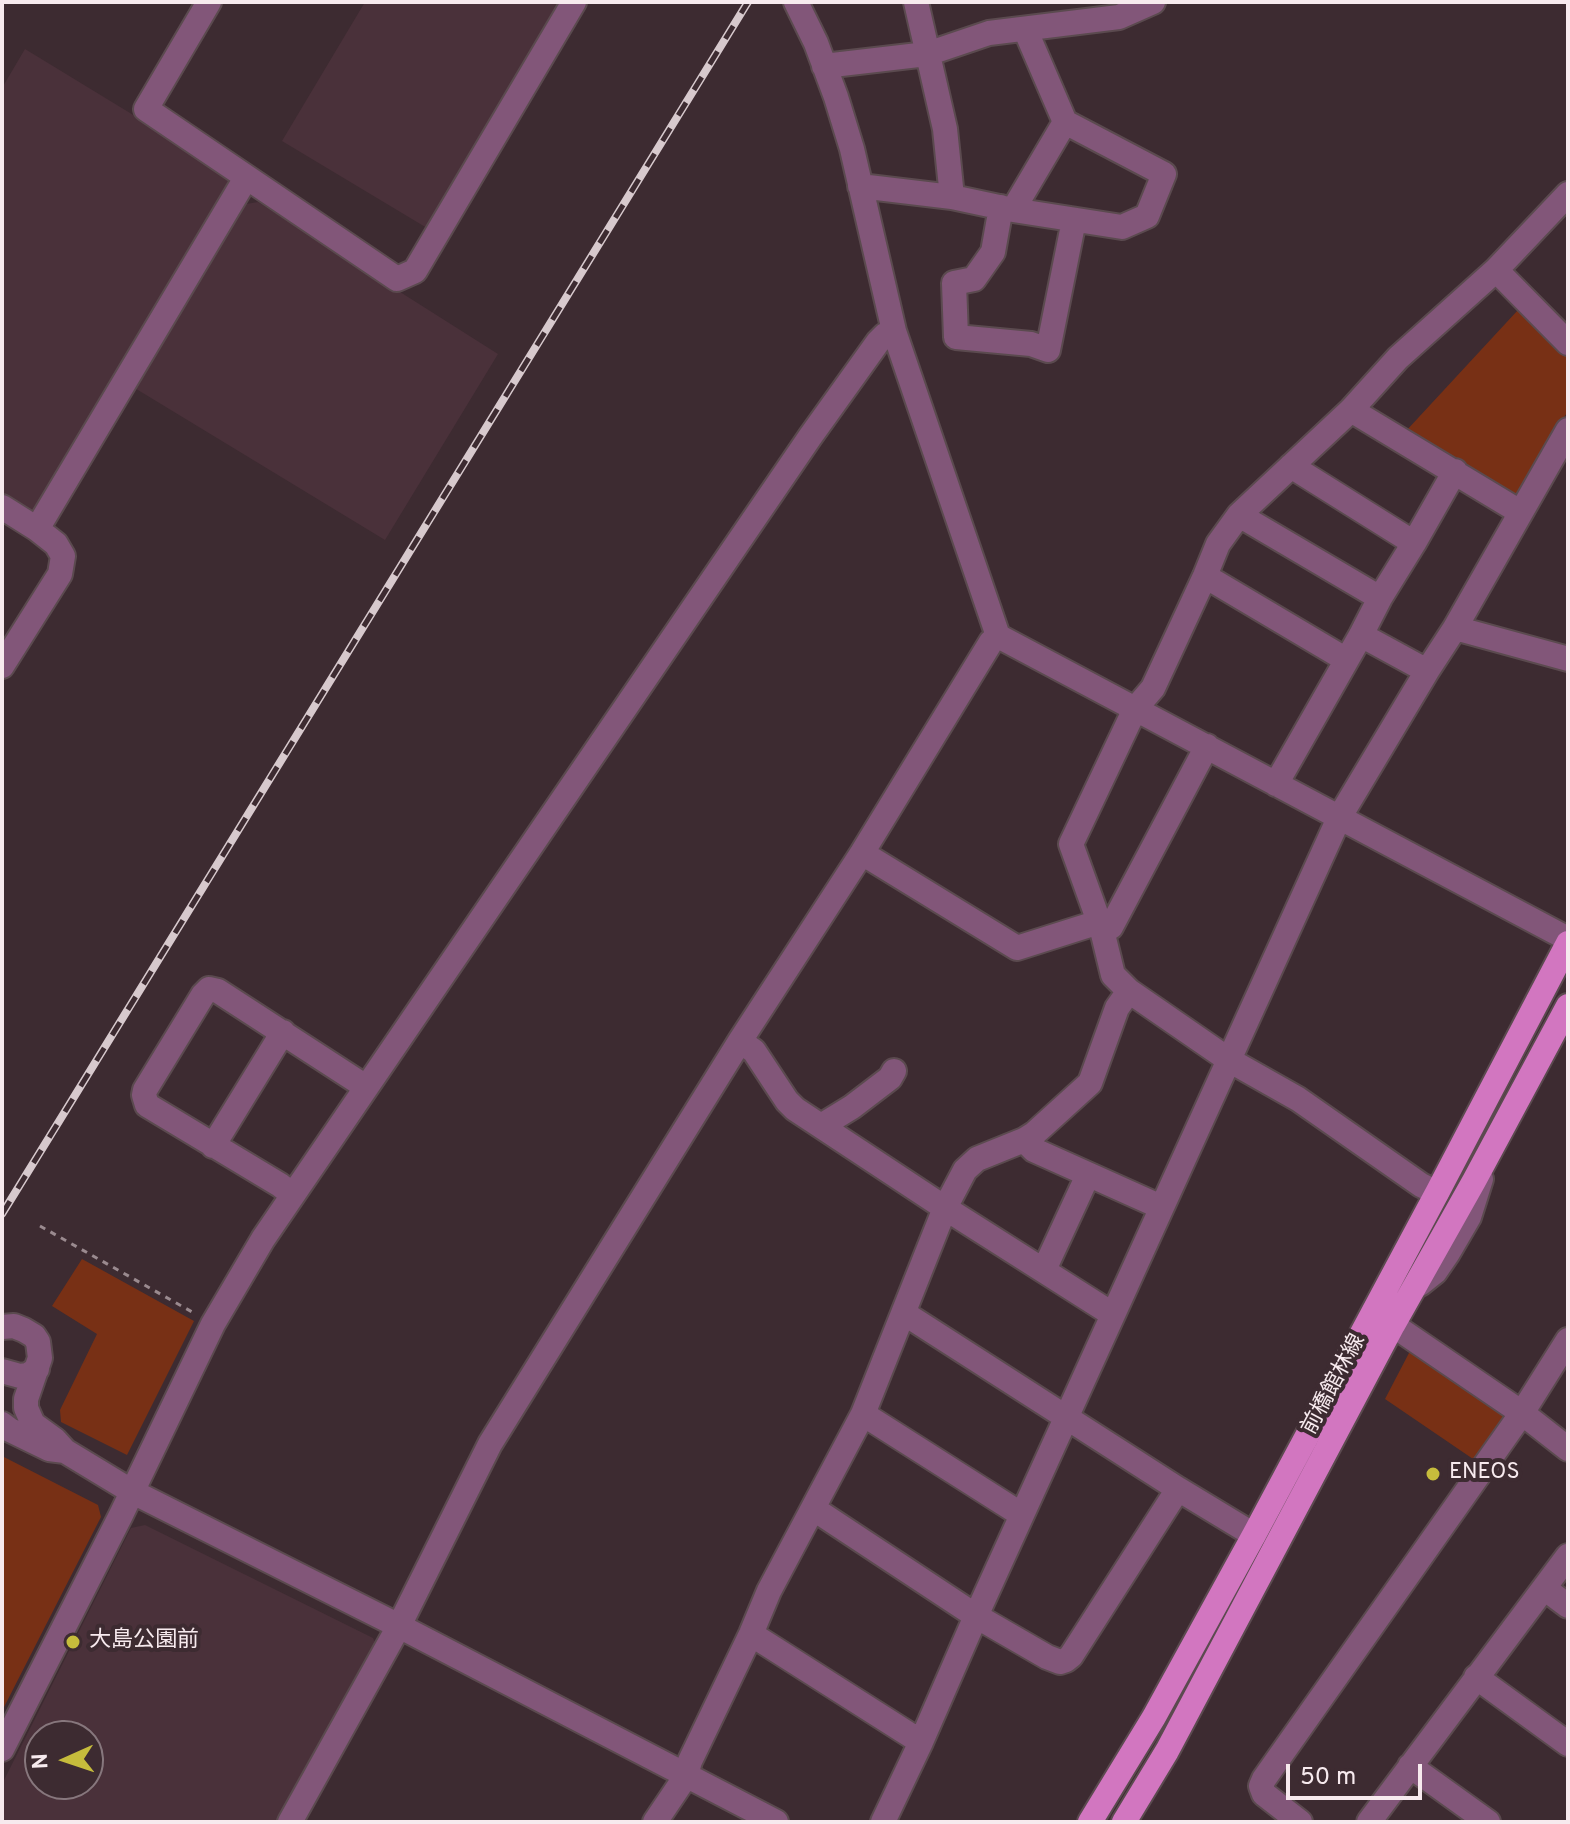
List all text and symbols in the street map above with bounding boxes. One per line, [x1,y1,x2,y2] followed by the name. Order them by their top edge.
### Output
[1298,1330,1372,1440] street label: 前橋館林線
[1449,1461,1520,1487] place label: ENEOS
[1424,1465,1442,1483] marker: ENEOS
[89,1629,199,1655] place label: 大島公園前
[64,1633,82,1651] marker: 大島公園前
[24,1720,104,1800] north arrow
[1290,1748,1426,1798] scale bar
[28,1753,55,1770] text: N
[1300,1763,1356,1793] text: 50 m

